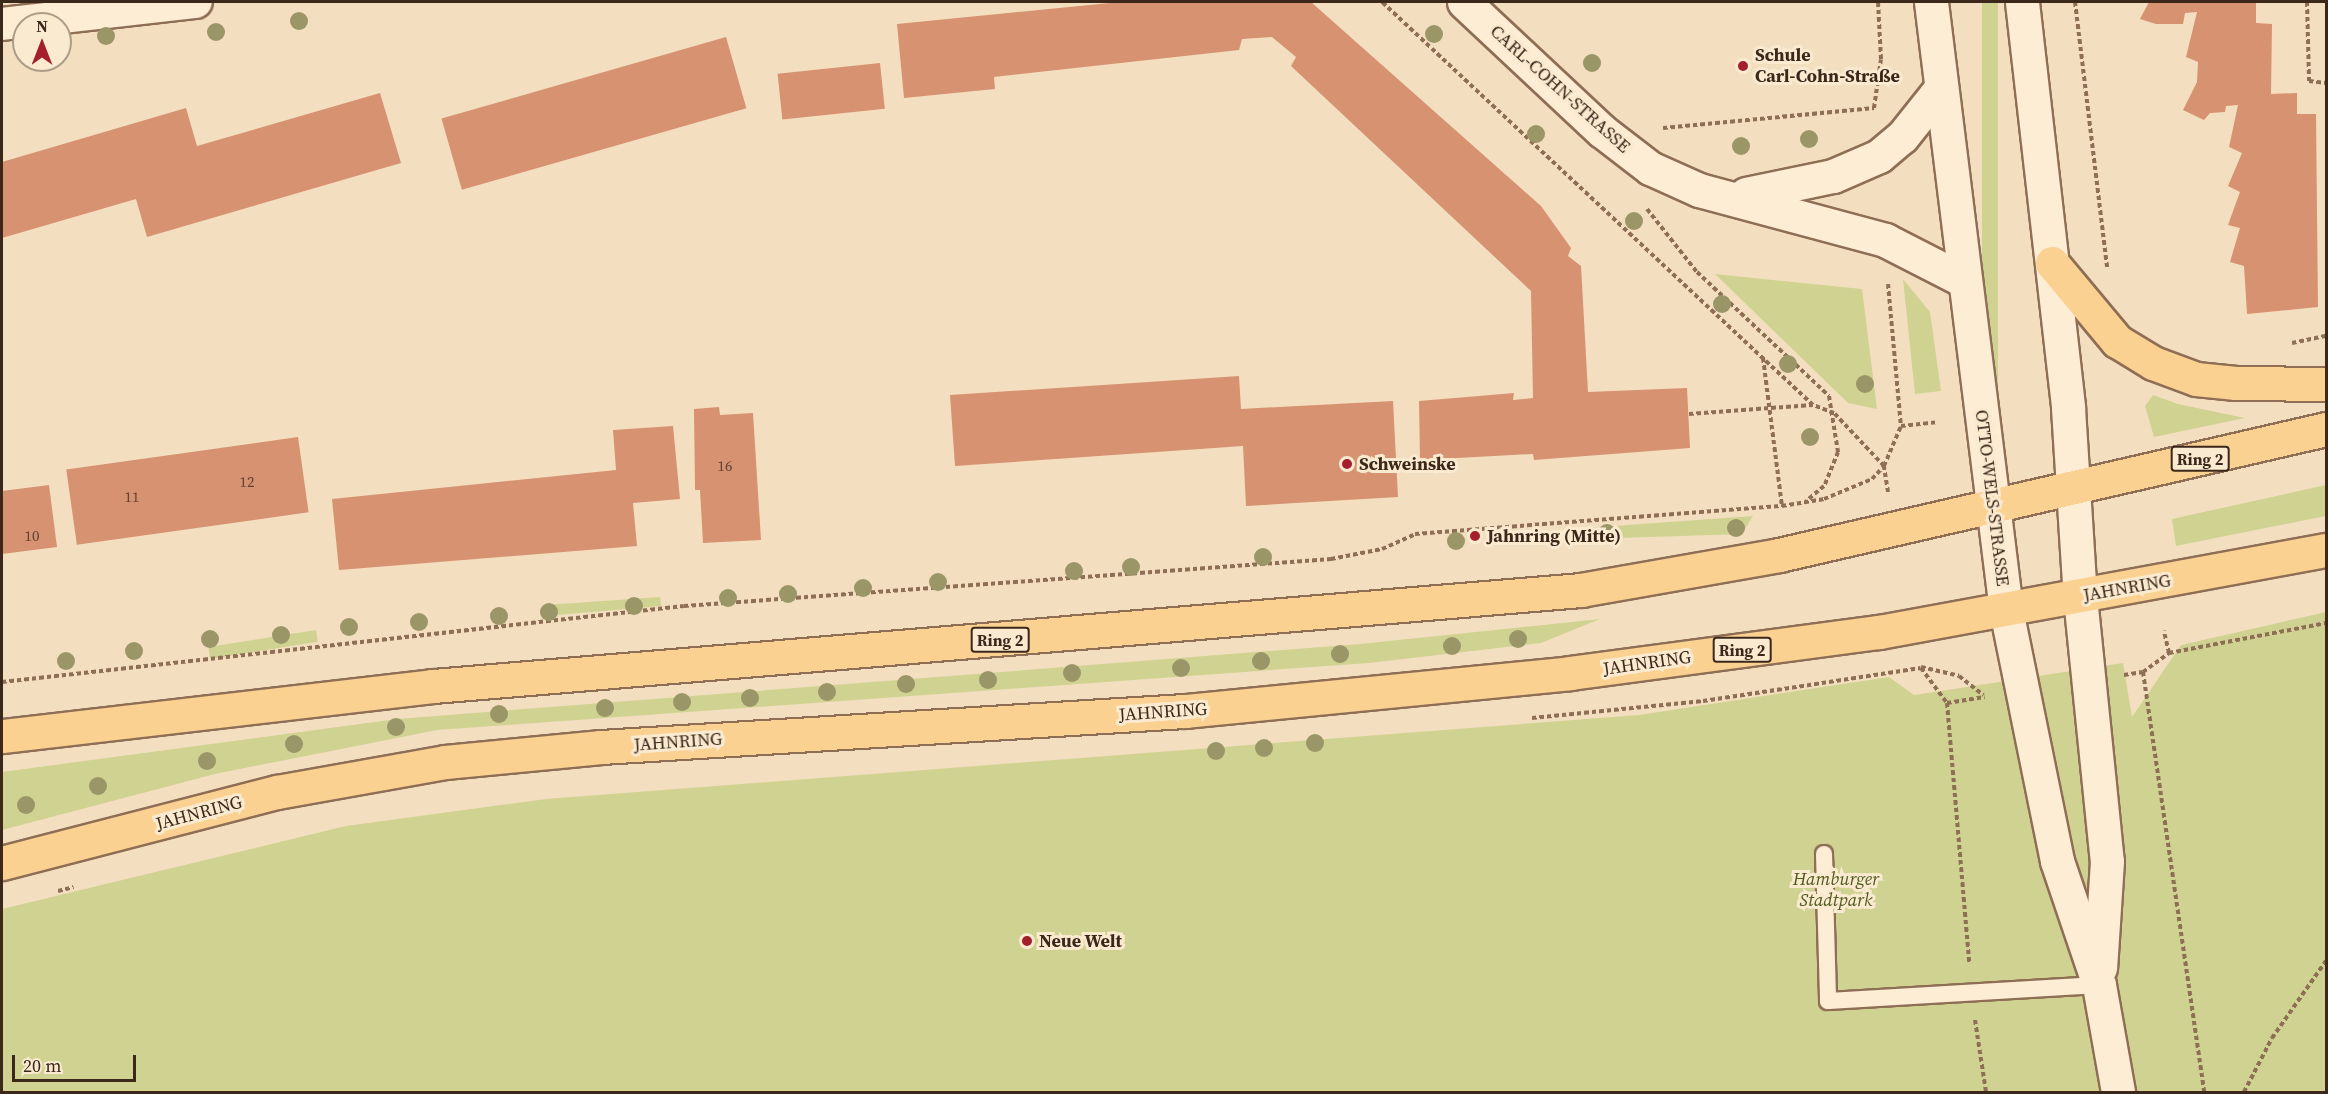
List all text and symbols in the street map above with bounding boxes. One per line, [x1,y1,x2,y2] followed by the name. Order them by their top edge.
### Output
[12,12,72,72] north arrow
[36,15,48,37] text: N
[1486,21,1634,157] street label: CARL-COHN-STRASSE
[1755,45,1900,88] place label: Schule Carl-Cohn-Straße
[1736,59,1750,73] marker: Schule Carl-Cohn-Straße
[1970,409,2014,587] street label: OTTO-WELS-STRASSE
[2170,446,2230,472] road number: Ring 2
[1359,453,1456,475] place label: Schweinske
[718,457,732,475] house number: 16
[1340,457,1354,471] marker: Schweinske
[240,473,254,491] house number: 12
[125,488,139,506] house number: 11
[1487,525,1621,547] place label: Jahnring (Mitte)
[25,527,39,545] house number: 10
[1468,529,1482,543] marker: Jahnring (Mitte)
[2082,570,2172,606] street label: JAHNRING
[970,627,1030,653] road number: Ring 2
[1712,637,1772,663] road number: Ring 2
[1602,646,1692,680] street label: JAHNRING
[1118,698,1208,726] street label: JAHNRING
[633,728,723,756] street label: JAHNRING
[153,791,245,835] street label: JAHNRING
[1793,869,1879,912] park label: Hamburger Stadtpark
[1039,930,1122,952] place label: Neue Welt
[1020,934,1034,948] marker: Neue Welt
[15,1043,140,1081] scale bar
[23,1053,61,1078] text: 20 m

